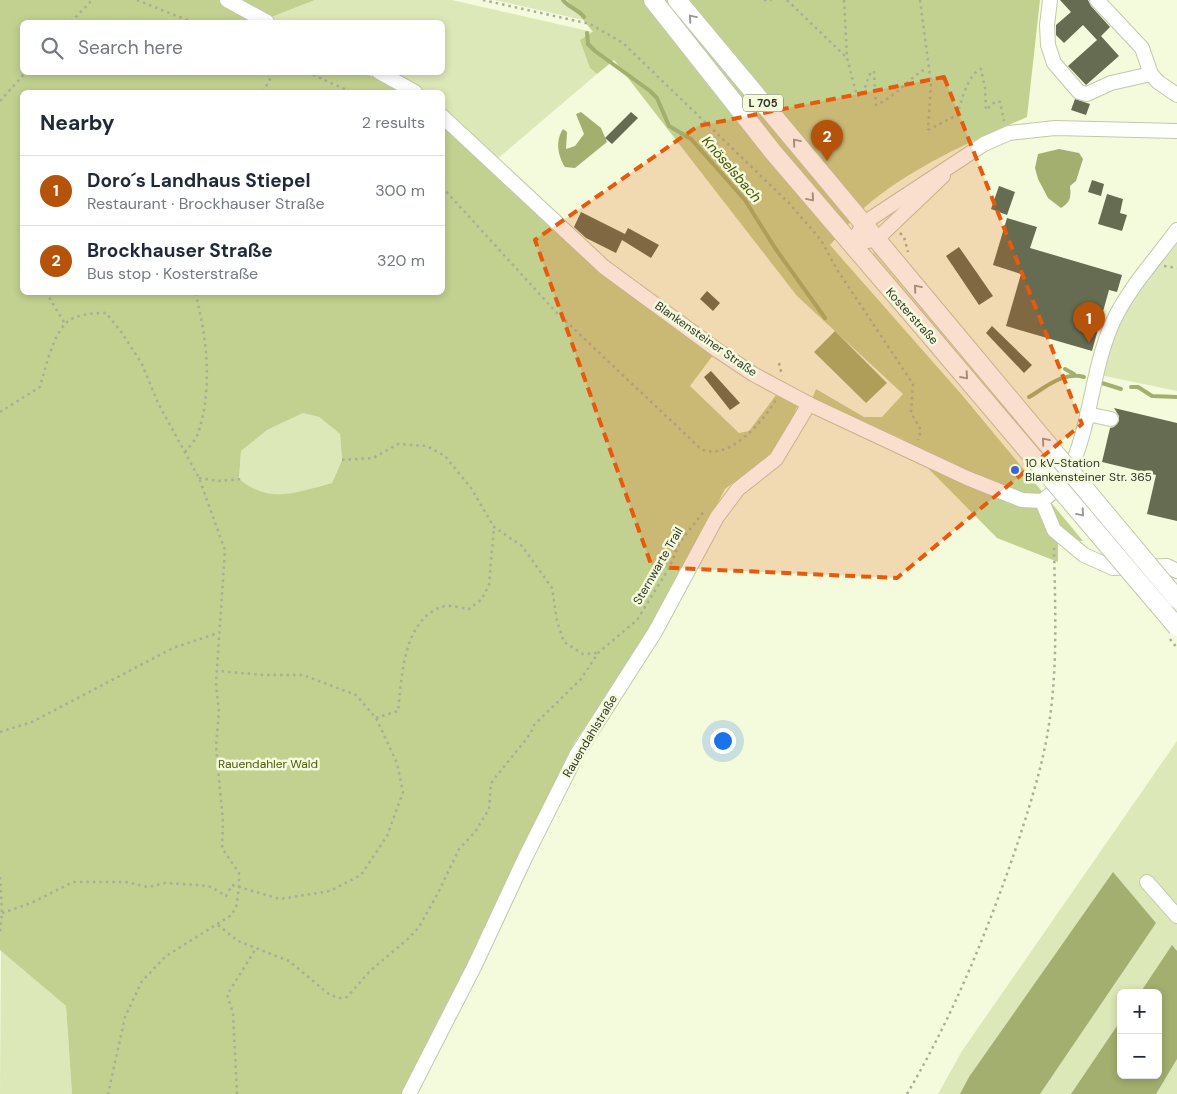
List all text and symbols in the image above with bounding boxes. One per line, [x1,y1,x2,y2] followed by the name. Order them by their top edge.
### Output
[688,14,697,23] one-way arrow
[20,20,445,75] search box
[38,34,66,62] icon: search
[78,35,183,60] text: Search here
[743,95,783,112] road number: L 705
[40,109,114,137] text: Nearby
[362,112,425,133] text: 2 results
[811,120,843,161] pin: 2
[698,132,766,206] water label: Knöselsbach
[793,139,802,148] one-way arrow
[87,168,311,193] text: Doro´s Landhaus Stiepel
[53,180,59,201] text: 1
[375,180,425,201] text: 300 m
[806,192,814,201] one-way arrow
[87,193,325,214] text: Restaurant · Brockhauser Straße
[87,238,273,263] text: Brockhauser Straße
[51,250,61,271] text: 2
[377,250,425,271] text: 320 m
[87,263,258,284] text: Bus stop · Kosterstraße
[882,284,942,348] street label: Kosterstraße
[914,284,923,293] one-way arrow
[652,298,760,380] street label: Blankensteiner Straße
[1073,302,1105,343] pin: 1
[959,370,968,379] one-way arrow
[1042,438,1050,447] one-way arrow
[1025,455,1152,485] place label: 10 kV-Station Blankensteiner Str. 365
[1009,464,1021,476] marker: 10 kV-Station Blankensteiner Str. 365
[1076,508,1085,517] one-way arrow
[629,524,687,608] street label: Sternwarte Trail
[559,692,621,780] street label: Rauendahlstraße
[710,728,736,754] your location
[218,756,318,772] park label: Rauendahler Wald
[1117,989,1162,1079] map controls
[1117,989,1162,1034] button: +
[1117,1034,1162,1079] button: −

